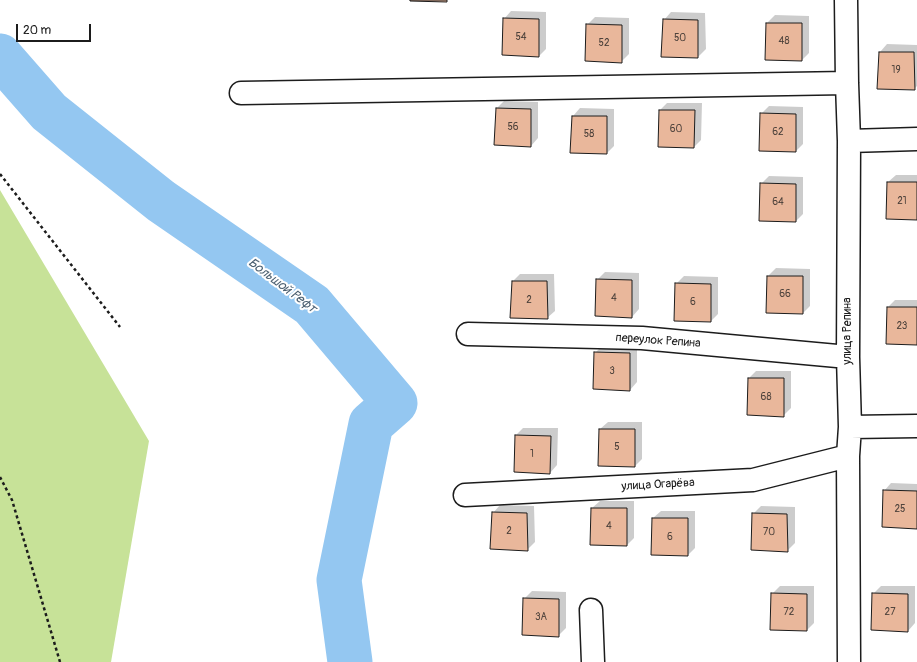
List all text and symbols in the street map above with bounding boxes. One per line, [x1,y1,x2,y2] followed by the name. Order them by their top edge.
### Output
[18,16,93,42] scale bar
[23,23,51,38] text: 20 m
[515,31,527,43] house number: 54
[674,32,686,44] house number: 50
[779,35,789,47] house number: 48
[598,37,610,49] house number: 52
[891,64,901,76] house number: 19
[507,121,519,133] house number: 56
[670,123,682,135] house number: 60
[772,126,784,138] house number: 62
[584,128,594,140] house number: 58
[897,195,907,207] house number: 21
[772,196,784,208] house number: 64
[245,255,319,317] water label: Большой Рефт
[779,288,791,300] house number: 66
[611,292,617,304] house number: 4
[526,294,532,306] house number: 2
[690,296,696,308] house number: 6
[841,297,855,365] street label: улица Репина
[897,320,907,332] house number: 23
[615,331,701,351] street label: переулок Репина
[609,365,615,377] house number: 3
[761,391,771,403] house number: 68
[614,441,620,453] house number: 5
[530,448,534,460] house number: 1
[621,476,695,494] street label: улица Огарёва
[894,503,906,515] house number: 25
[606,520,612,532] house number: 4
[506,525,512,537] house number: 2
[763,526,775,538] house number: 70
[667,531,673,543] house number: 6
[784,606,794,618] house number: 72
[885,606,895,618] house number: 27
[535,611,547,623] house number: 3А

